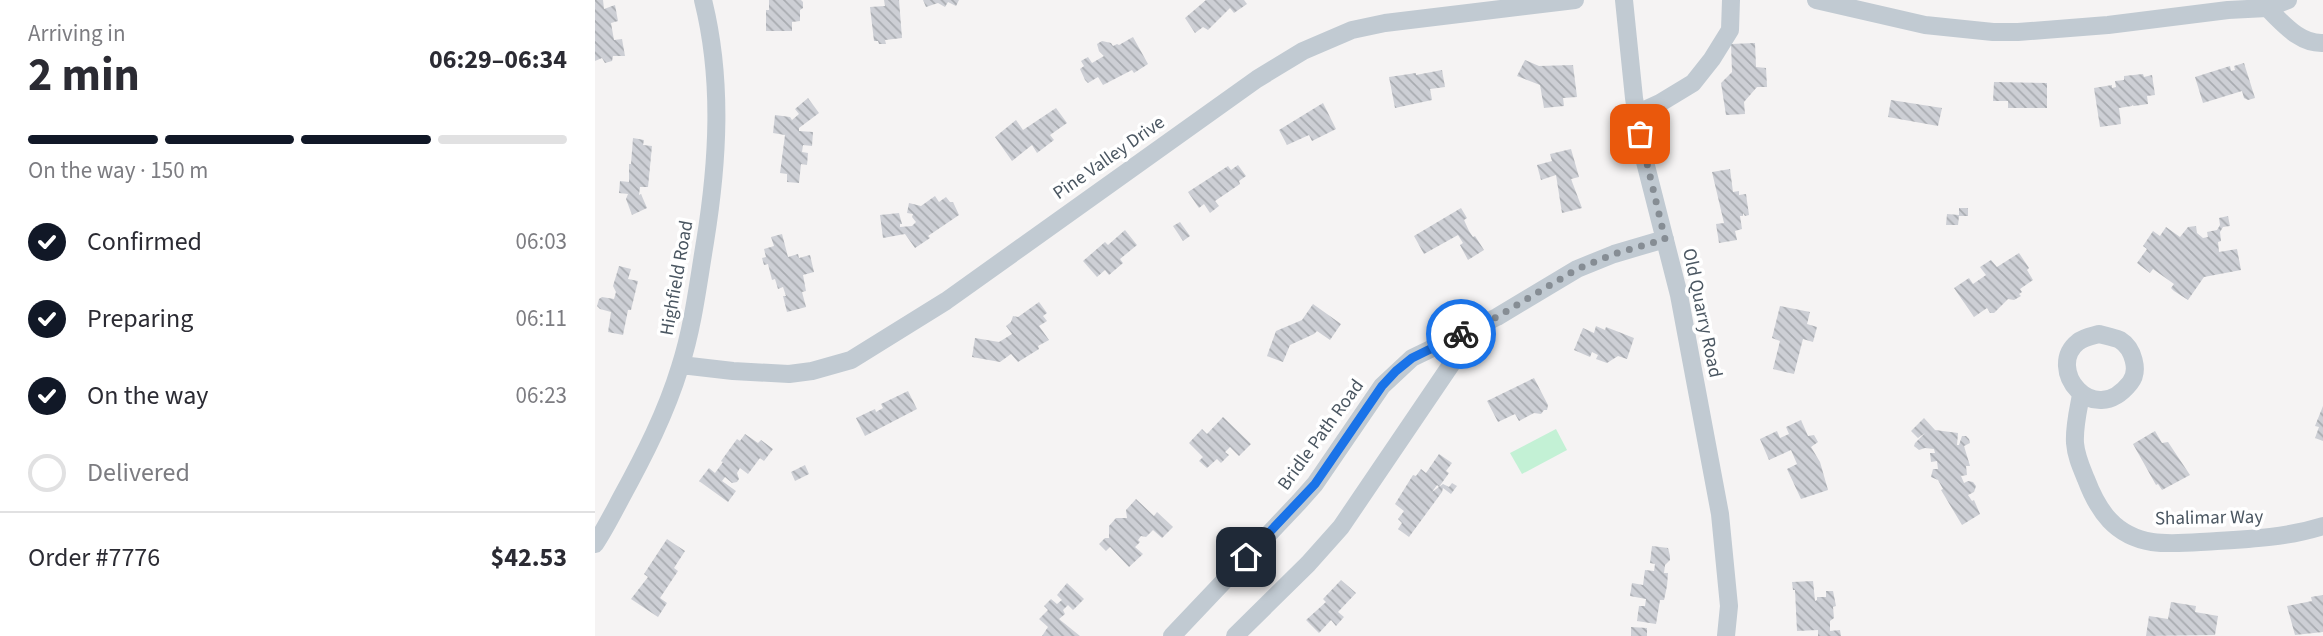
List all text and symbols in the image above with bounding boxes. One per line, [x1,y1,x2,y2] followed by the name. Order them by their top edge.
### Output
[28,17,126,50] text: Arriving in
[429,41,567,78] text: 06:29–06:34
[28,43,140,108] text: 2 min
[1610,104,1670,164] pin
[1048,109,1170,207] street label: Pine Valley Drive
[1621,115,1659,153] icon: bag
[28,154,208,187] text: On the way · 150 m
[654,218,700,338] street label: Highfield Road
[28,223,66,261] icon: check
[87,223,202,260] text: Confirmed
[516,225,567,258] text: 06:03
[1675,246,1729,380] street label: Old Quarry Road
[1426,299,1496,369] courier
[28,300,66,338] icon: check
[87,300,193,337] text: Preparing
[516,302,567,335] text: 06:11
[1442,315,1480,353] icon: bike
[1271,374,1371,496] street label: Bridle Path Road
[28,377,66,415] icon: check
[87,377,208,414] text: On the way
[516,379,567,412] text: 06:23
[87,454,190,491] text: Delivered
[2155,504,2264,532] street label: Shalimar Way
[1216,527,1276,587] pin
[1227,538,1265,576] icon: home
[28,539,160,576] text: Order #7776
[491,539,567,576] text: $42.53

